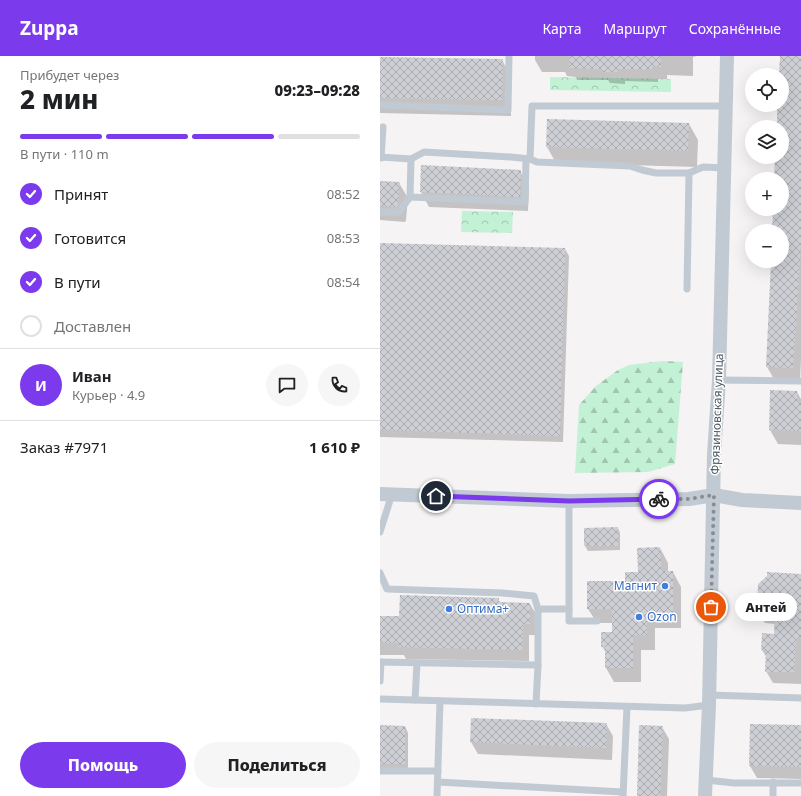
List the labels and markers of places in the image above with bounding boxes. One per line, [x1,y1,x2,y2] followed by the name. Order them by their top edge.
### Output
[419,479,453,513] pin
[614,577,657,594] place label: Магнит
[660,581,670,591] marker: Магнит
[694,590,728,624] pin
[735,593,797,621] callout: Антей
[457,600,509,617] place label: Оптима+
[444,604,454,614] marker: Оптима+
[647,608,677,625] place label: Ozon
[634,612,644,622] marker: Ozon

